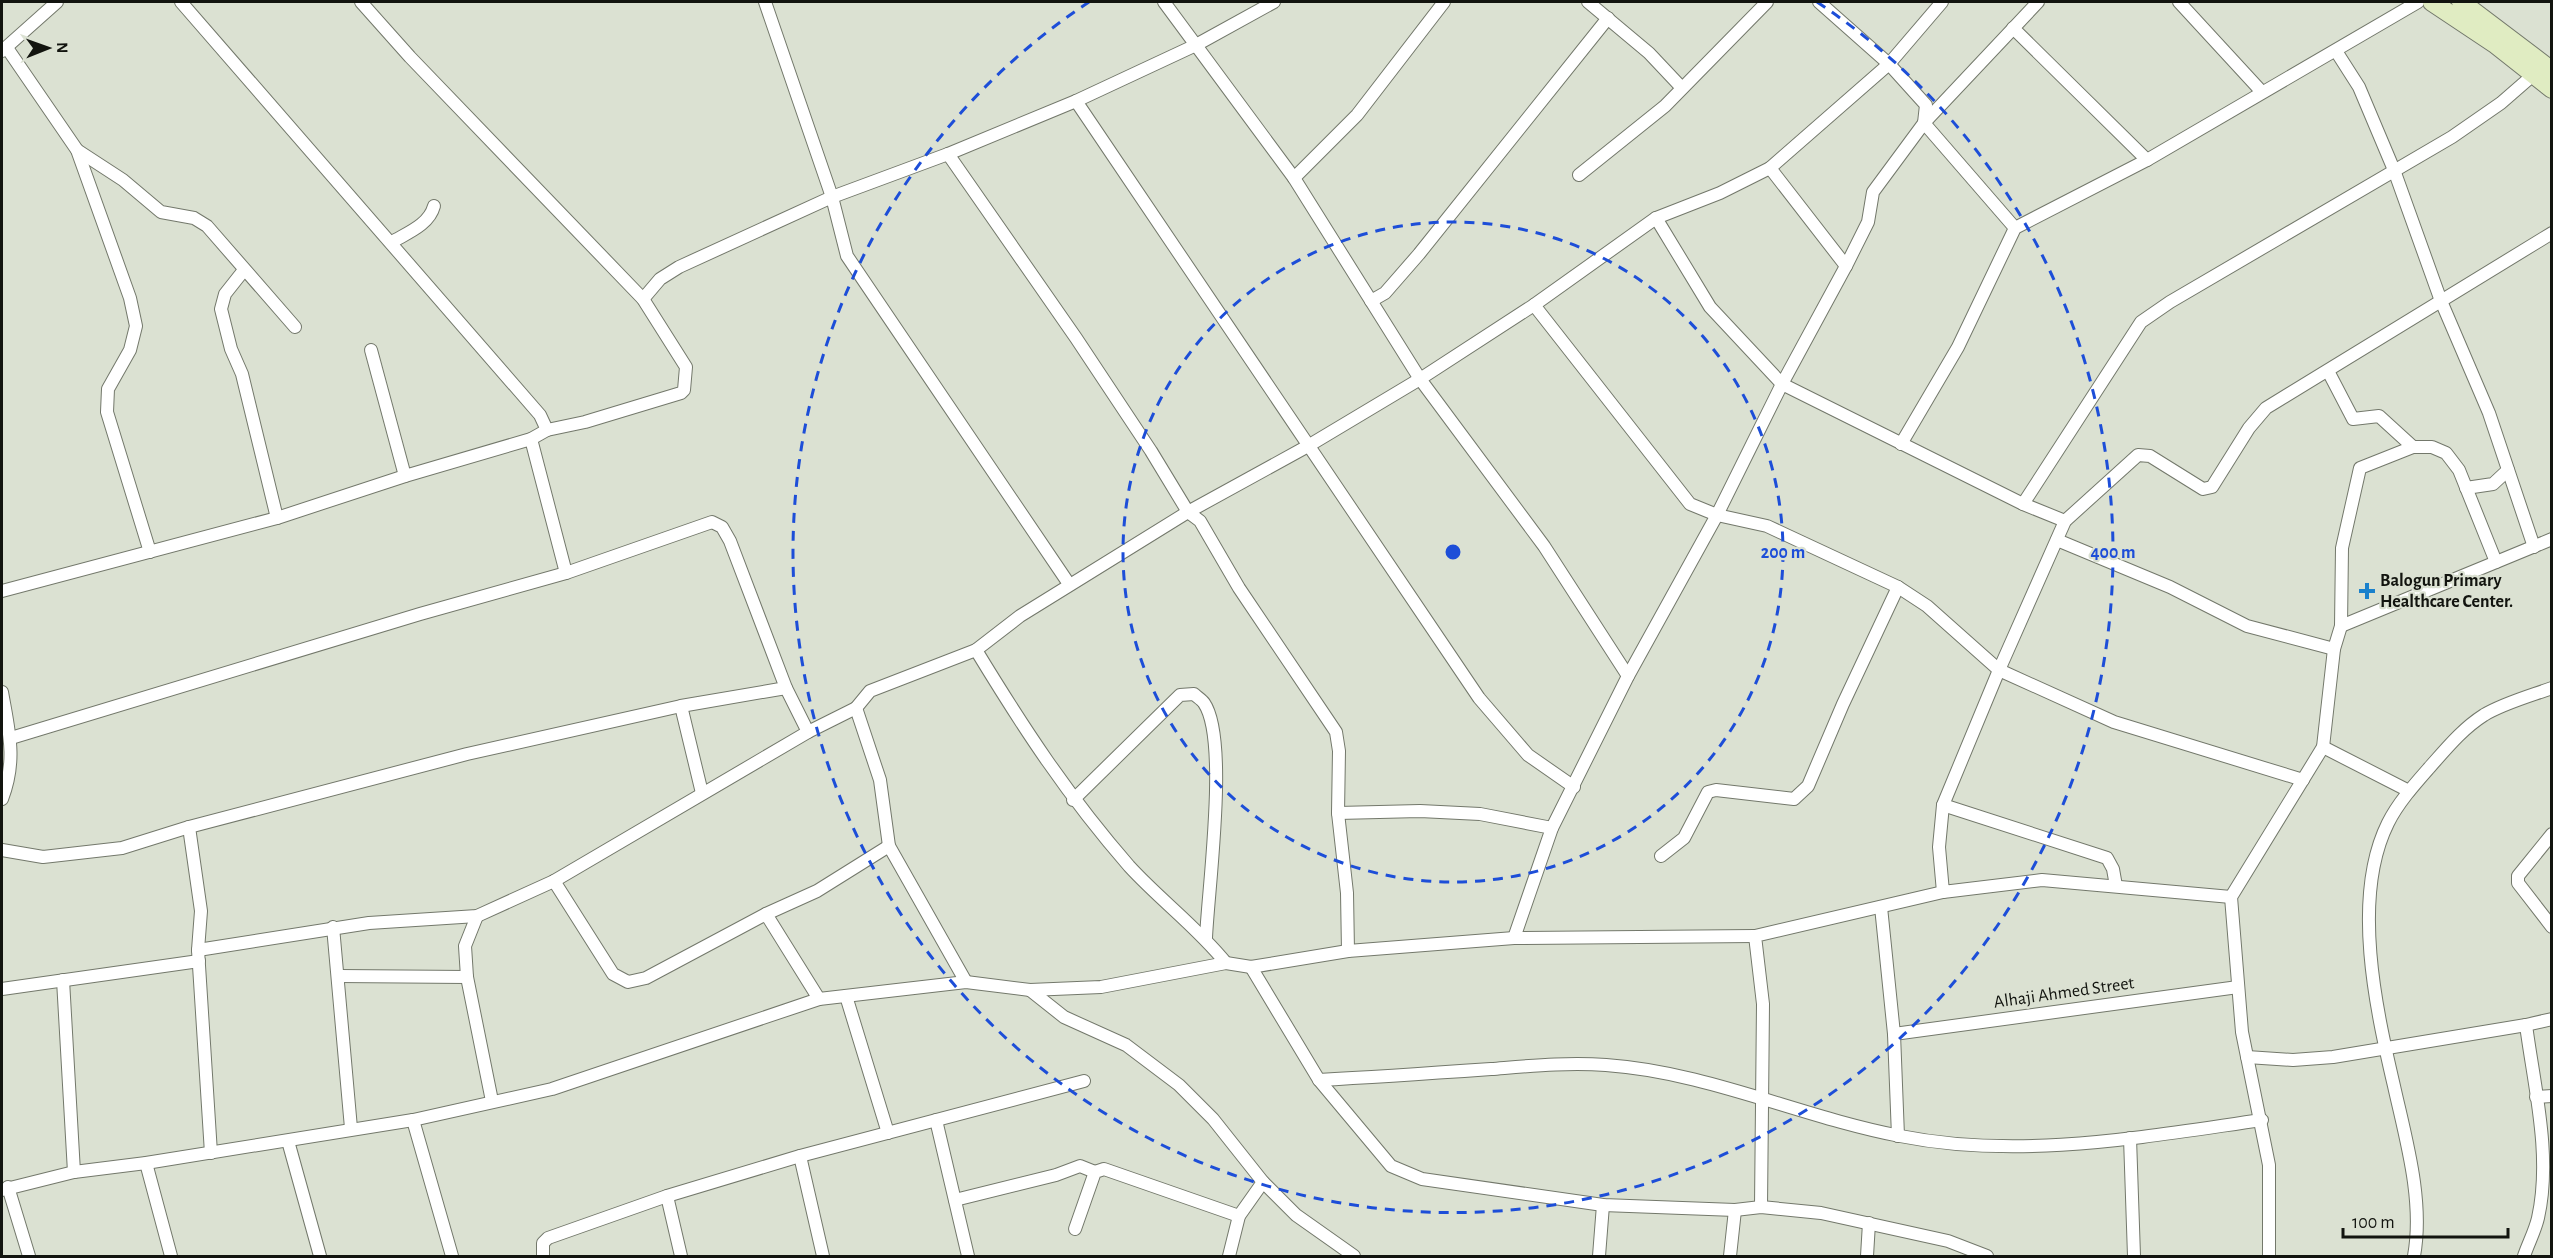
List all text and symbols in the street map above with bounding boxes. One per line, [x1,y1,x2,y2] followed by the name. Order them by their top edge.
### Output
[18,18,78,78] north arrow
[54,42,70,53] text: N
[1443,542,1463,562] centre of rings
[1761,544,1805,562] text: 200 m
[2090,544,2136,562] text: 400 m
[2380,572,2513,611] place label: Balogun Primary Healthcare Center.
[2358,582,2376,600] marker: Balogun Primary Healthcare Center.
[1993,974,2136,1012] street label: Alhaji Ahmed Street
[2343,1201,2508,1239] scale bar
[2352,1214,2395,1232] text: 100 m

